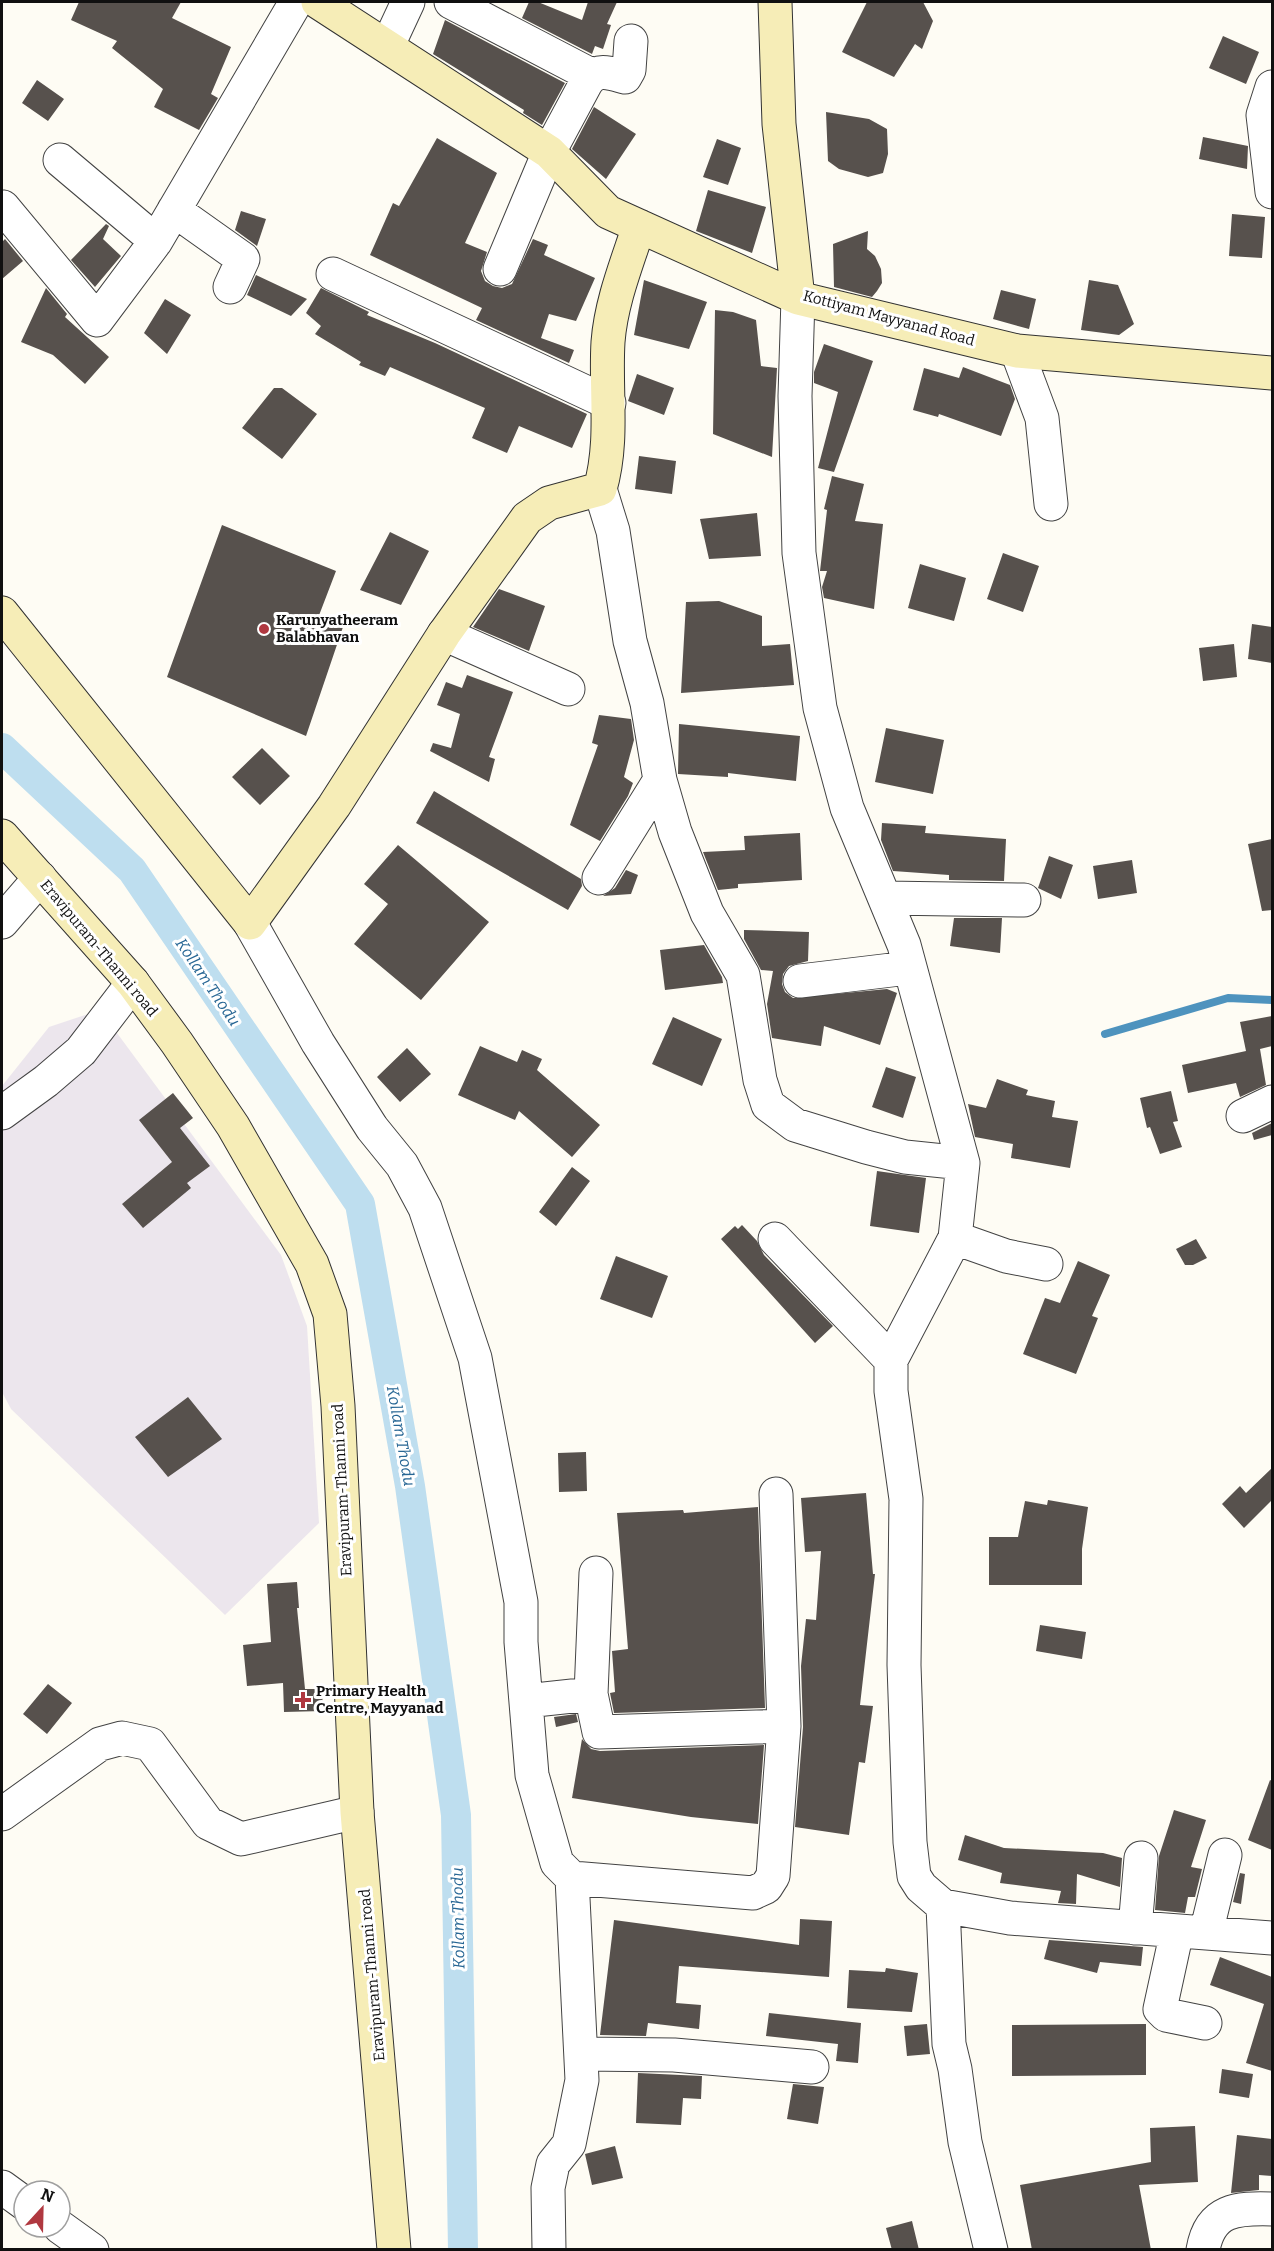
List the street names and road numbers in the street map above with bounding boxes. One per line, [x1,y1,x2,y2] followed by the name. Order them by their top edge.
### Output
[801,286,977,350] street label: Kottiyam Mayyanad Road
[37,876,162,1020] street label: Eravipuram-Thanni road
[328,1403,356,1577] street label: Eravipuram-Thanni road
[355,1888,389,2062] street label: Eravipuram-Thanni road

